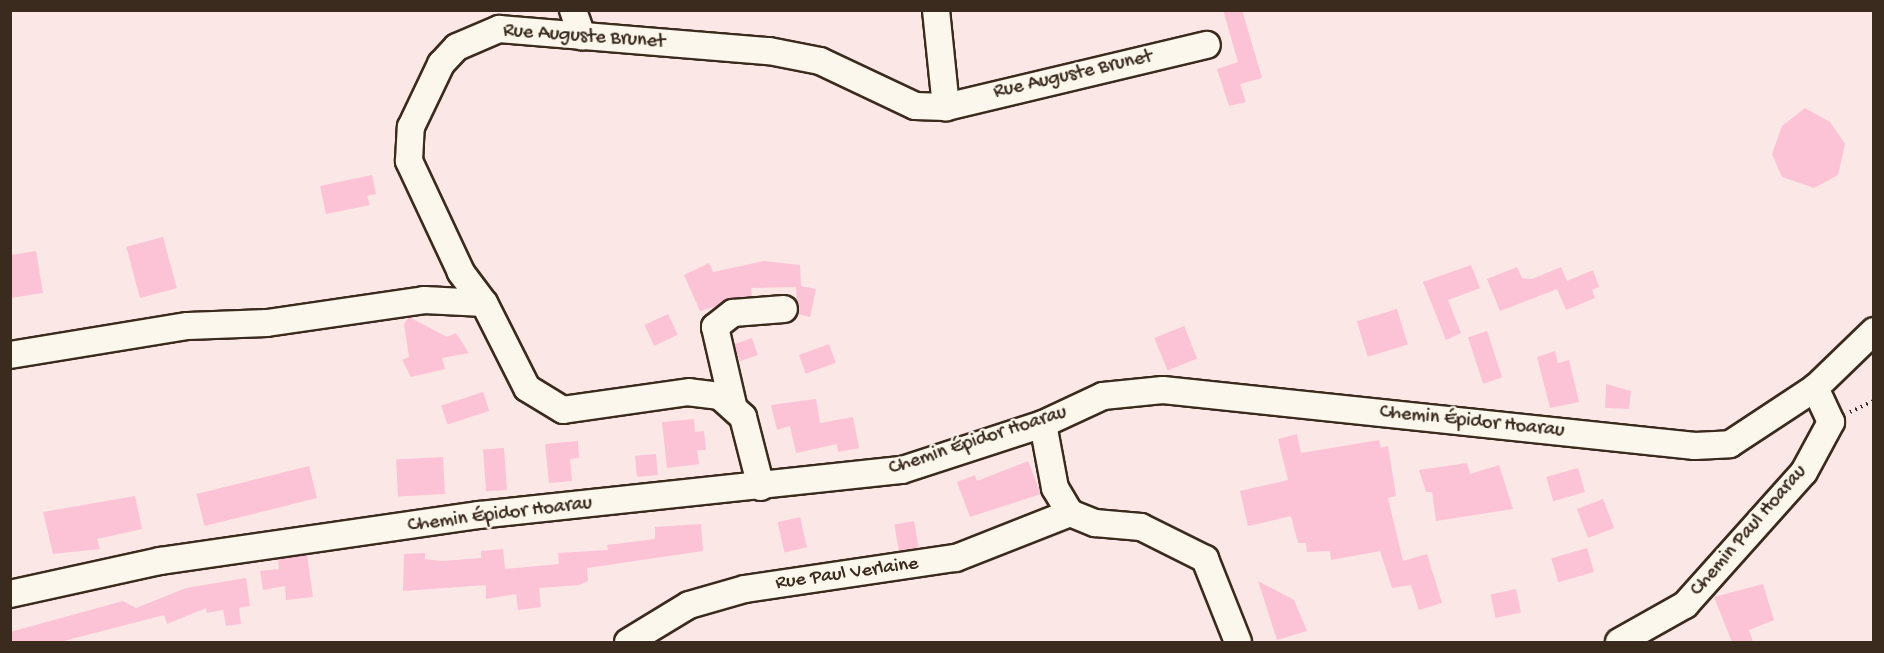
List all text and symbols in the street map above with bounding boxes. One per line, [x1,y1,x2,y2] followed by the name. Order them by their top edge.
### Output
[502,19,666,55] street label: Rue Auguste Brunet
[991,45,1155,105] street label: Rue Auguste Brunet
[1378,400,1566,444] street label: Chemin Épidor Hoarau
[886,401,1070,481] street label: Chemin Épidor Hoarau
[1686,461,1812,601] street label: Chemin Paul Hoarau
[406,492,594,538] street label: Chemin Épidor Hoarau
[774,552,920,596] street label: Rue Paul Verlaine

